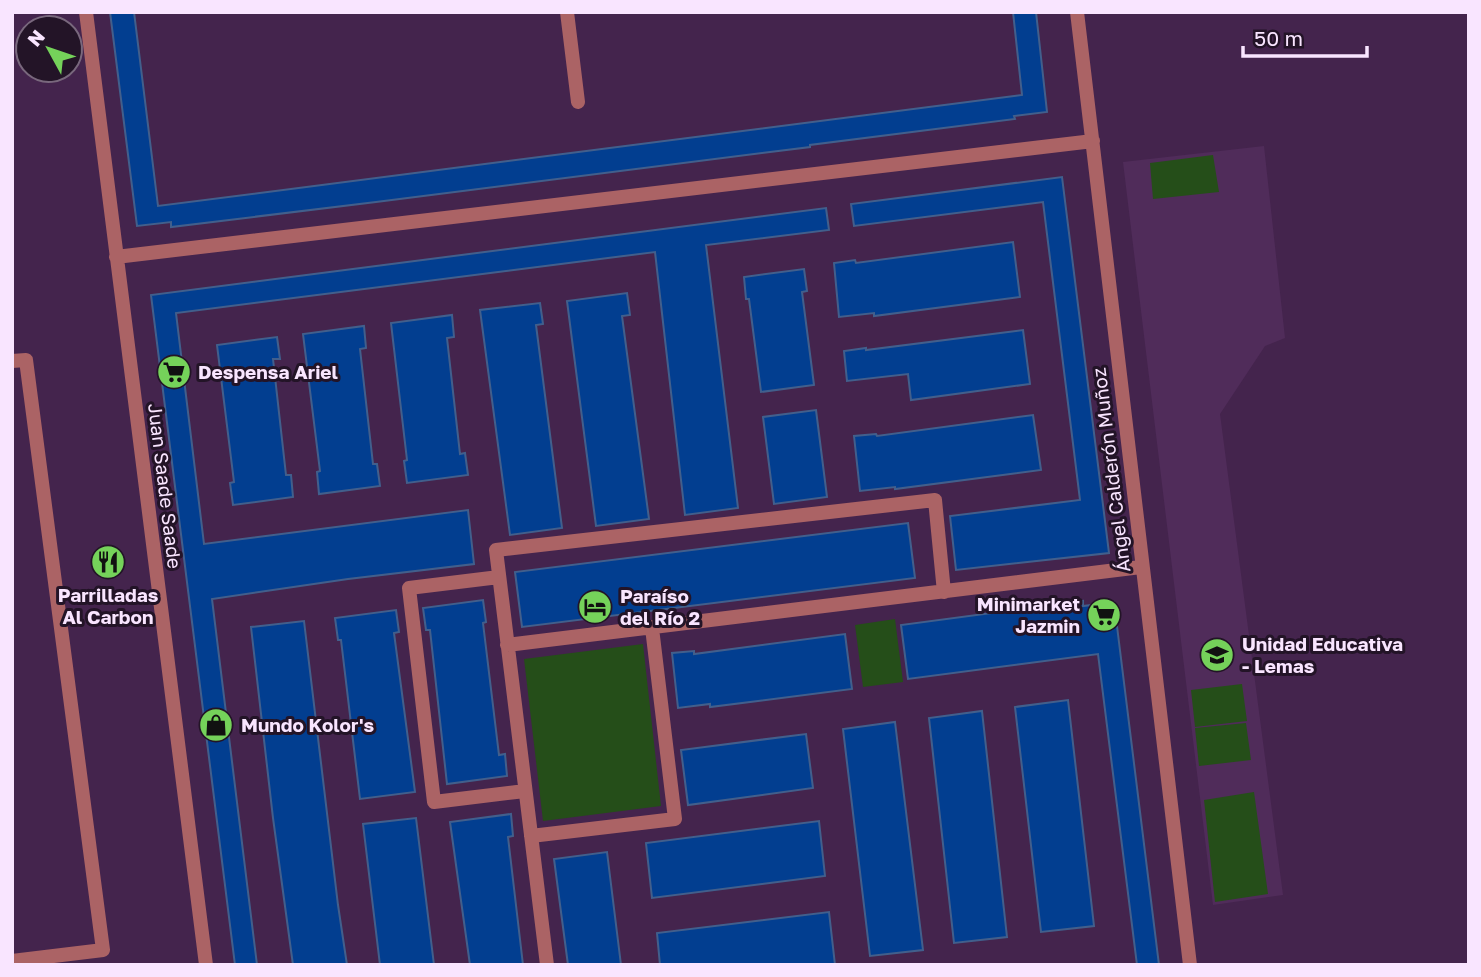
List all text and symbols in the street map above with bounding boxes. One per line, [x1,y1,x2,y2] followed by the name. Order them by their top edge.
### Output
[14,14,84,84] north arrow
[1243,14,1367,58] scale bar
[22,25,49,51] text: N
[1254,25,1303,51] text: 50 m
[155,353,193,391] supermarket icon: Despensa Ariel
[198,360,338,383] place label: Despensa Ariel
[1087,366,1134,574] street label: Ángel Calderón Muñoz
[144,402,187,570] street label: Juan Saade Saade
[89,543,127,581] restaurant icon: Parrilladas Al Carbon
[58,583,159,628] place label: Parrilladas Al Carbon
[620,584,700,629] place label: Paraíso del Río 2
[576,588,614,626] hotel icon: Paraíso del Río 2
[977,592,1080,637] place label: Minimarket Jazmin
[1085,596,1123,634] supermarket icon: Minimarket Jazmin
[1242,632,1403,677] place label: Unidad Educativa - Lemas
[1198,636,1236,674] school or university icon: Unidad Educativa - Lemas
[197,706,235,744] shop icon: Mundo Kolor's
[241,713,375,736] place label: Mundo Kolor's

